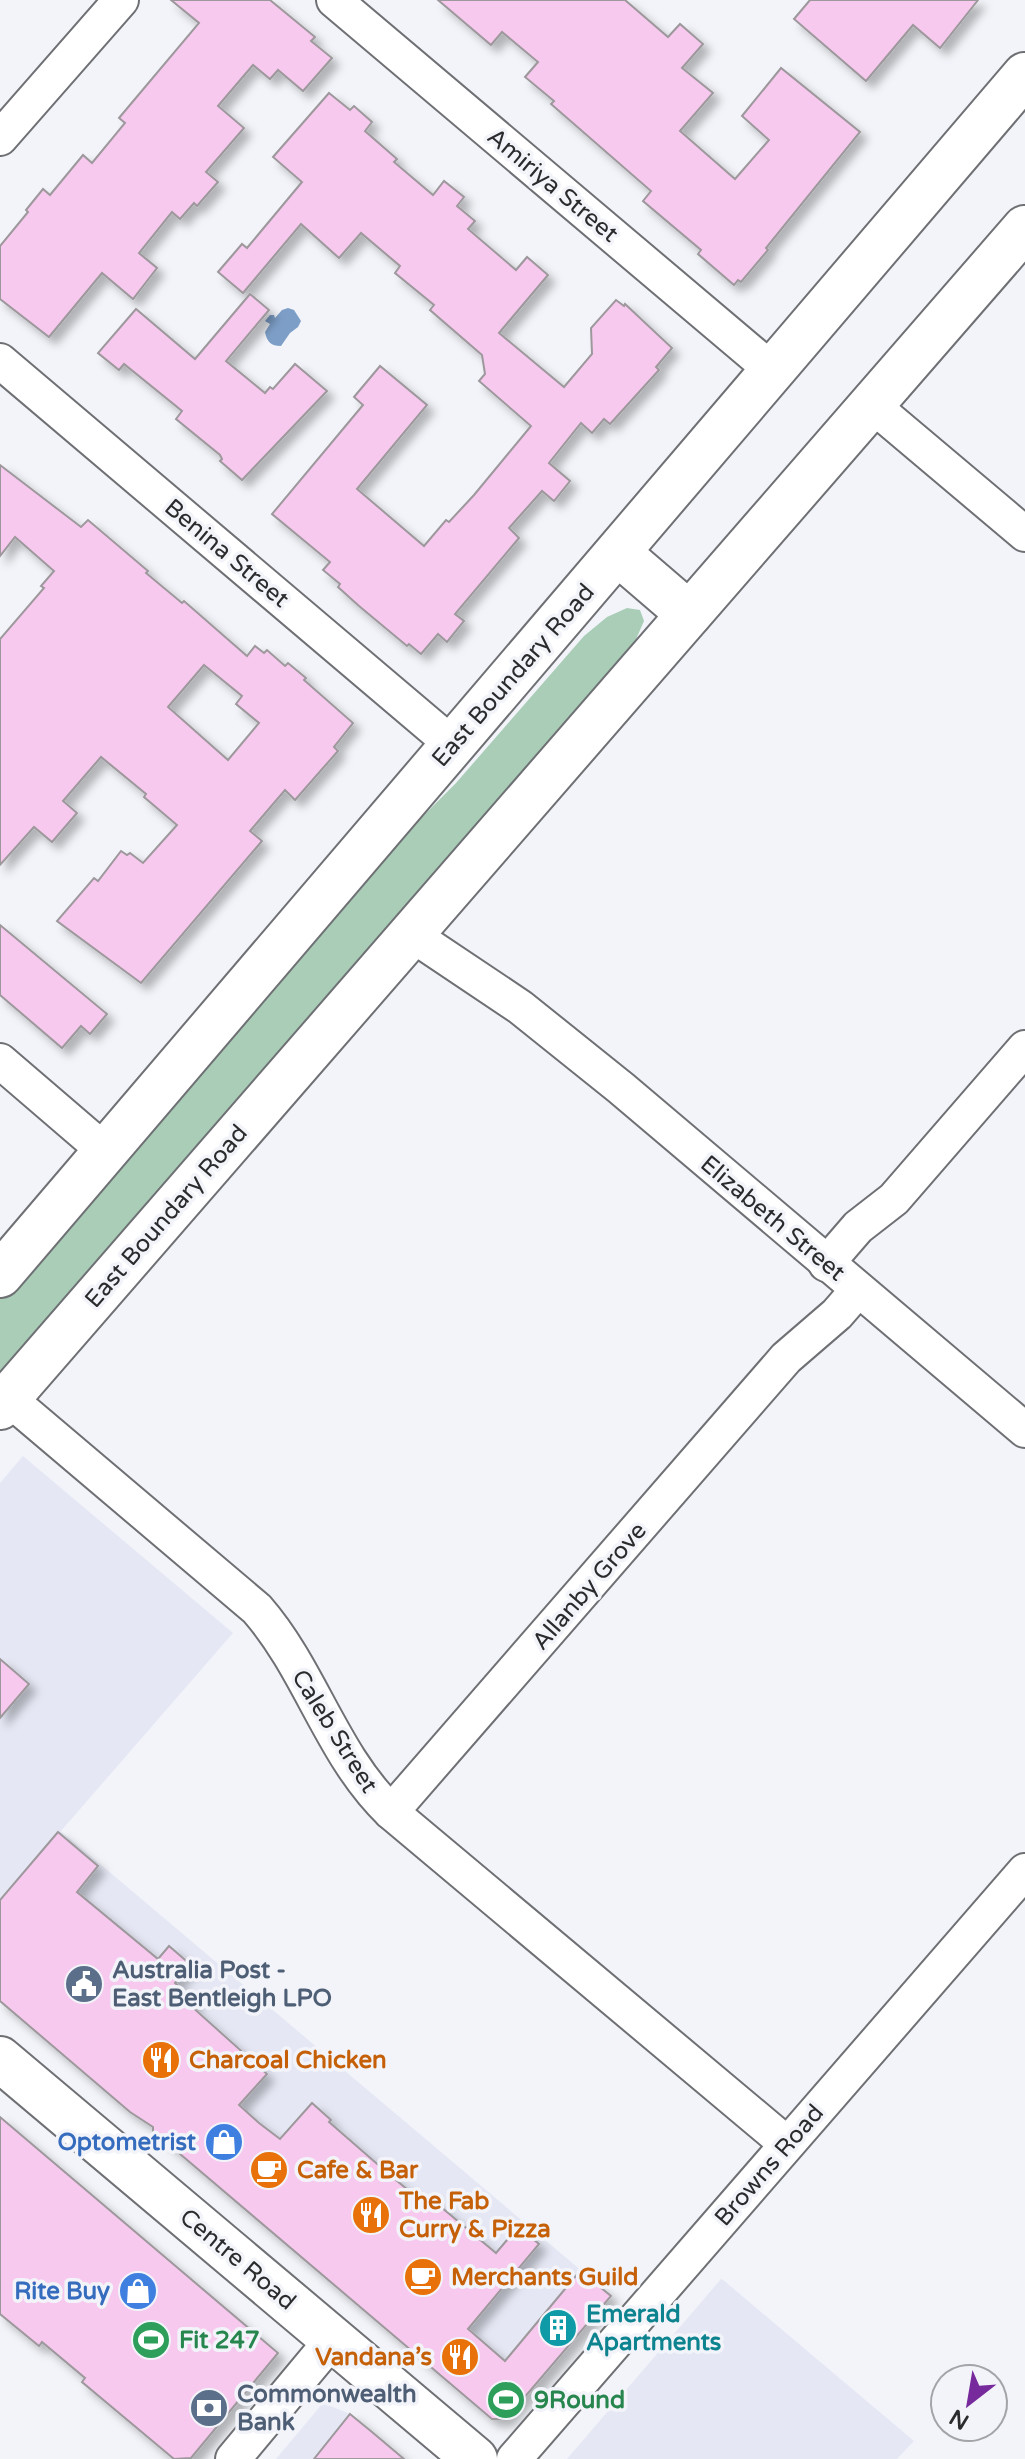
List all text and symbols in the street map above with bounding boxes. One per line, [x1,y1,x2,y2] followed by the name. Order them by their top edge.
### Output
[481,122,624,249] street label: Amiriya Street
[159,493,295,614] street label: Benina Street
[426,578,601,773] street label: East Boundary Road
[79,1119,254,1314] street label: East Boundary Road
[694,1149,851,1287] street label: Elizabeth Street
[526,1517,653,1656] street label: Allanby Grove
[285,1664,384,1798] street label: Caleb Street
[112,1956,332,2013] place label: Australia Post - East Bentleigh LPO
[63,1963,105,2005] public building icon: Australia Post - East Bentleigh LPO
[140,2039,182,2081] restaurant icon: Charcoal Chicken
[189,2046,387,2075] place label: Charcoal Chicken
[709,2099,830,2232] street label: Browns Road
[203,2121,245,2163] shop icon: Optometrist
[58,2128,197,2157] place label: Optometrist
[248,2149,290,2191] cafe icon: Cafe & Bar
[297,2156,419,2185] place label: Cafe & Bar
[398,2187,551,2244] place label: The Fab Curry & Pizza
[350,2194,392,2236] restaurant icon: The Fab Curry & Pizza
[174,2203,302,2316] street label: Centre Road
[402,2256,444,2298] cafe icon: Merchants Guild
[451,2263,638,2292] place label: Merchants Guild
[117,2270,159,2312] shop icon: Rite Buy
[14,2277,110,2306] place label: Rite Buy
[586,2300,721,2357] place label: Emerald Apartments
[537,2307,579,2349] building icon: Emerald Apartments
[130,2319,172,2361] sports icon: Fit 247
[179,2326,260,2355] place label: Fit 247
[439,2336,481,2378] restaurant icon: Vandana’s
[315,2343,432,2372] place label: Vandana’s
[929,2363,1009,2443] north arrow
[485,2379,527,2421] sports icon: 9Round
[237,2380,417,2437] place label: Commonwealth Bank
[534,2386,625,2415] place label: 9Round
[188,2387,230,2429] bank icon: Commonwealth Bank
[945,2404,973,2435] text: N

